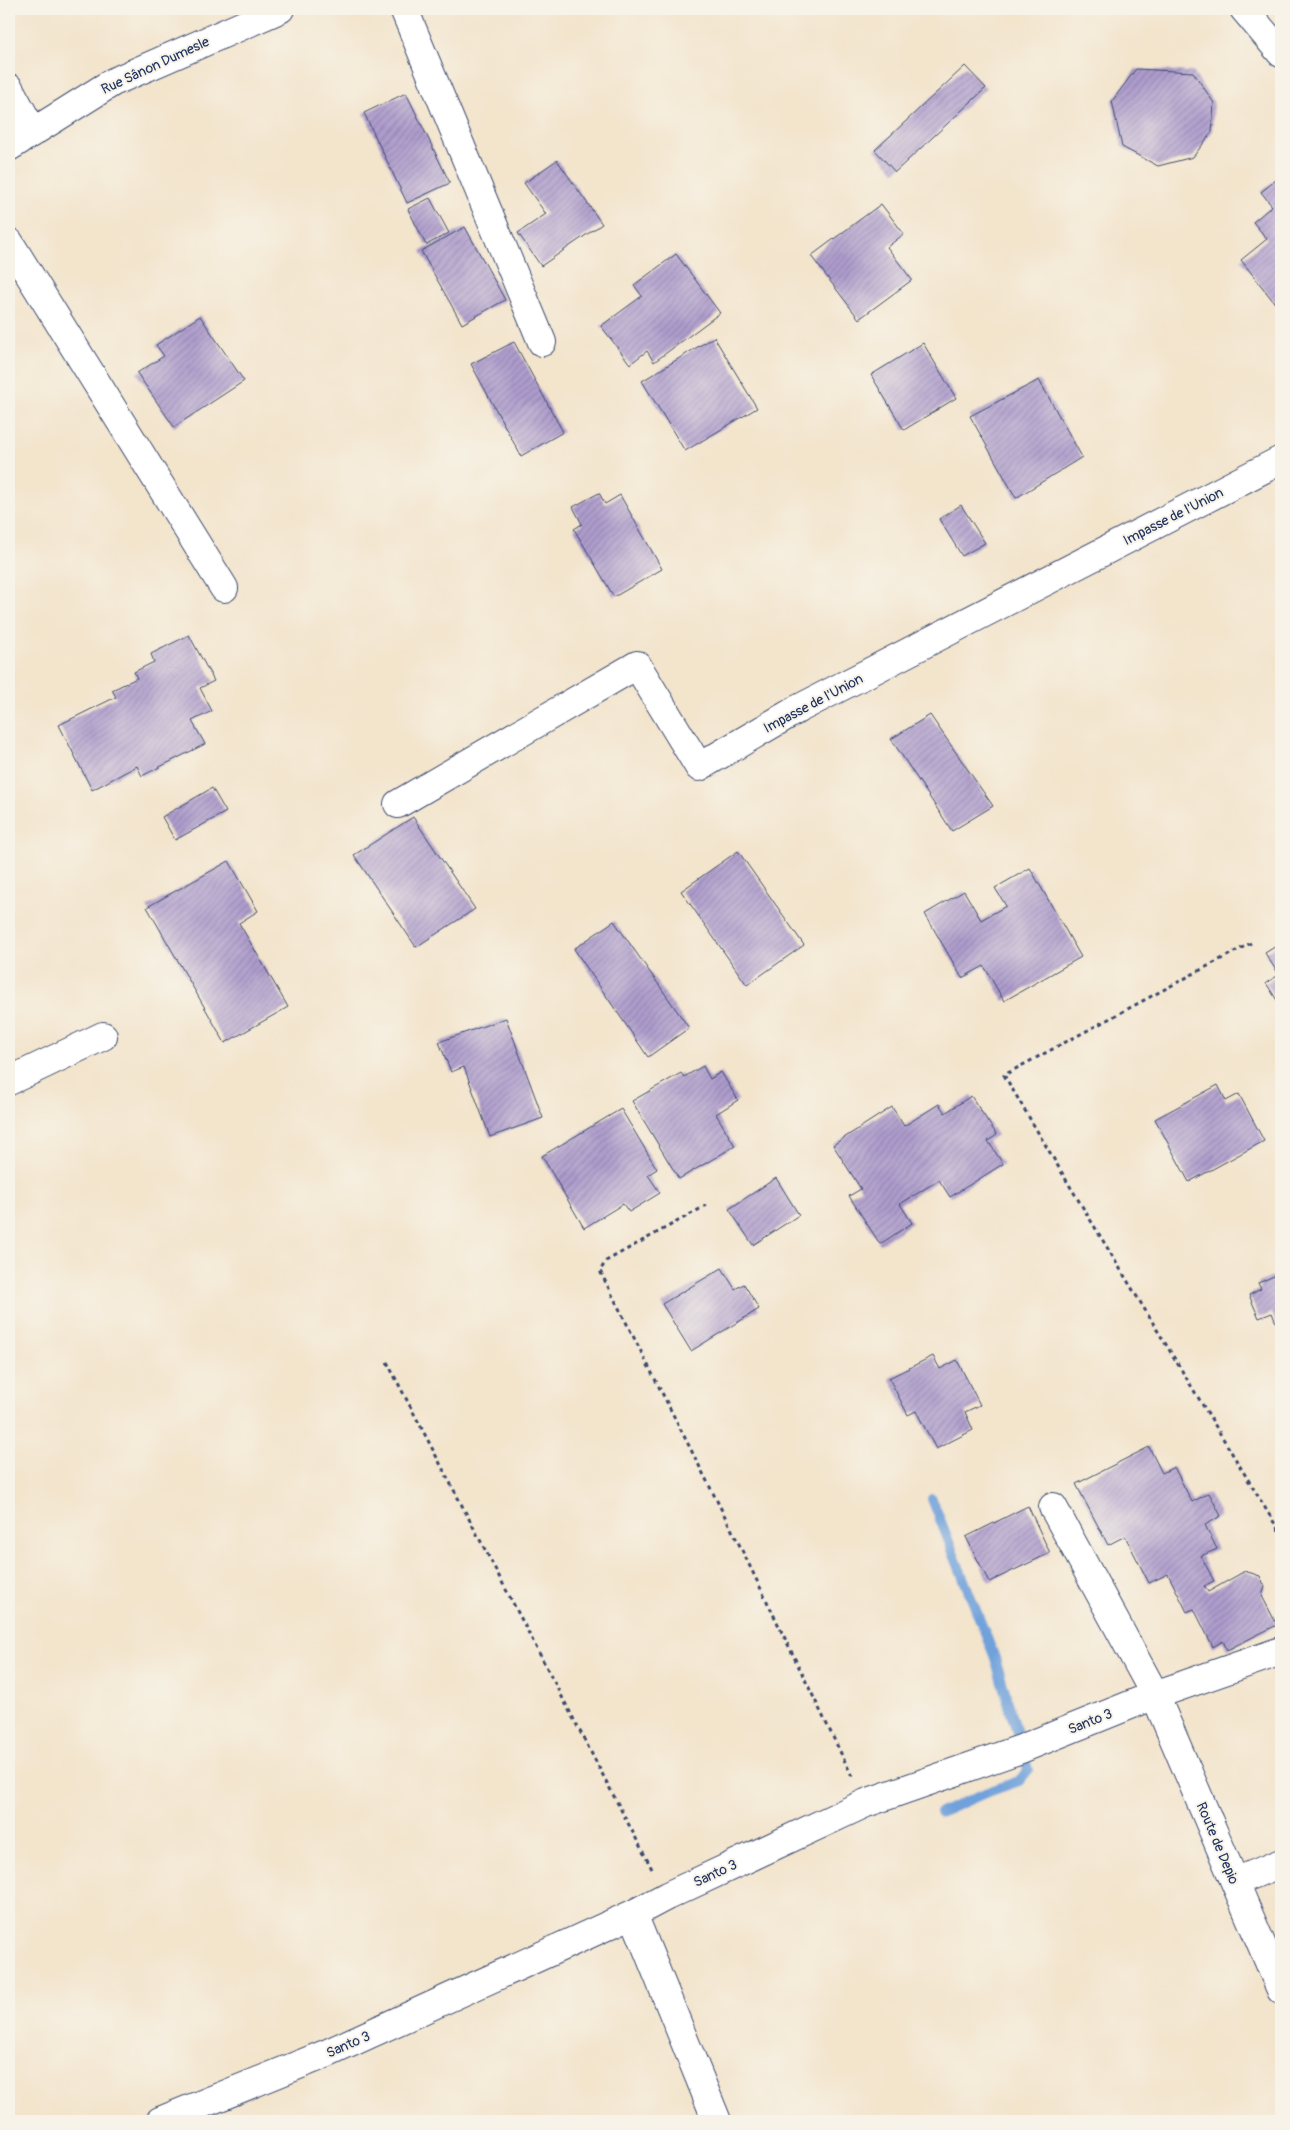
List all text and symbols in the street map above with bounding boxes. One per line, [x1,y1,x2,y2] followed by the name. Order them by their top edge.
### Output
[98,33,212,98] street label: Rue Sânon Dumesle
[1120,484,1226,549] street label: Impasse de l'Union
[761,670,866,737] street label: Impasse de l'Union
[1066,1705,1115,1738] street label: Santo 3
[1193,1800,1243,1887] street label: Route de Depio
[691,1856,740,1891] street label: Santo 3
[324,2027,373,2062] street label: Santo 3

